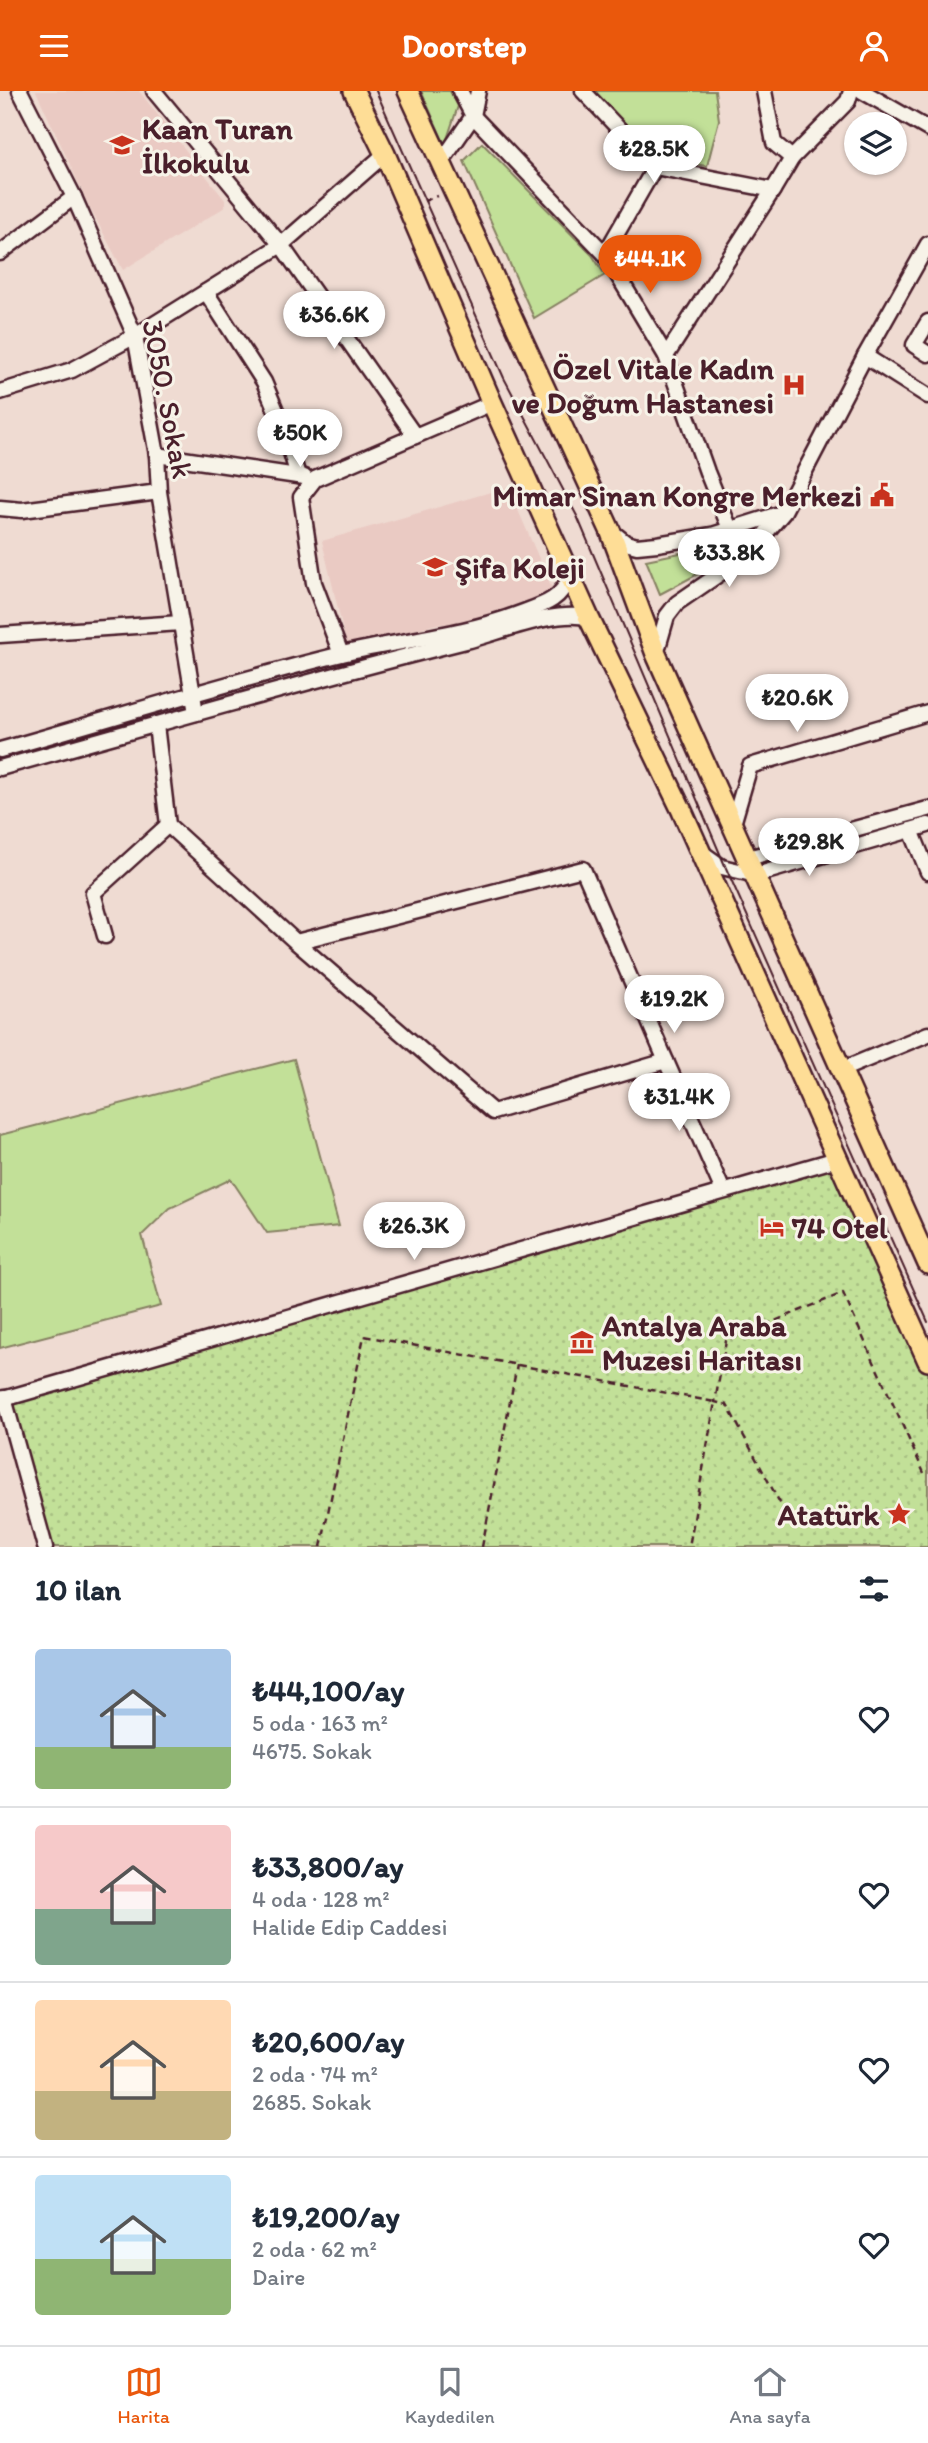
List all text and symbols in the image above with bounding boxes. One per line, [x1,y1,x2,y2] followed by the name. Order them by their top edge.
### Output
[35,27,73,65] icon: menu
[401,27,527,65] text: Doorstep
[855,27,893,65] icon: person
[142,110,293,181] place label: Kaan Turan İlkokulu
[844,112,907,175] map controls
[844,112,907,175] button: layers
[597,125,711,185] pin: ₺28.5K
[108,131,136,159] school or university icon: Kaan Turan İlkokulu
[619,134,689,162] text: ₺28.5K
[593,235,707,295] pin: ₺44.1K
[614,244,686,272] text: ₺44.1K
[277,292,391,351] pin: ₺36.6K
[299,300,369,328] text: ₺36.6K
[134,316,202,482] street label: 3050. Sokak
[512,350,774,421] place label: Özel Vitale Kadın ve Doğum Hastanesi
[780,371,808,399] hospital icon: Özel Vitale Kadın ve Doğum Hastanesi
[259,409,341,469] pin: ₺50K
[273,418,327,446] text: ₺50K
[492,477,862,514] place label: Mimar Sinan Kongre Merkezi
[868,481,896,509] public building icon: Mimar Sinan Kongre Merkezi
[672,529,786,589] pin: ₺33.8K
[694,538,764,566] text: ₺33.8K
[455,549,585,586] place label: Şifa Koleji
[421,553,449,581] school or university icon: Şifa Koleji
[740,675,854,734] pin: ₺20.6K
[761,683,833,711] text: ₺20.6K
[752,819,866,878] pin: ₺29.8K
[774,827,844,855] text: ₺29.8K
[617,975,731,1035] pin: ₺19.2K
[640,984,708,1012] text: ₺19.2K
[622,1073,736,1133] pin: ₺31.4K
[644,1082,714,1110] text: ₺31.4K
[357,1203,471,1262] pin: ₺26.3K
[791,1209,888,1246] place label: 74 Otel
[379,1211,449,1239] text: ₺26.3K
[758,1213,786,1241] hotel icon: 74 Otel
[601,1307,802,1378] place label: Antalya Araba Muzesi Haritası
[568,1328,596,1356] museum icon: Antalya Araba Muzesi Haritası
[777,1496,879,1533] place label: Atatürk
[885,1500,913,1528] place icon: Atatürk
[855,1570,893,1608] icon: filters
[35,1571,121,1608] text: 10 ilan
[252,1672,404,1709] text: ₺44,100/ay
[91,1677,175,1761] icon: home
[855,1700,893,1738] icon: heart
[252,1709,388,1737] text: 5 oda · 163 m²
[252,1737,372,1765] text: 4675. Sokak
[252,1848,403,1885] text: ₺33,800/ay
[91,1853,175,1937] icon: home
[855,1876,893,1914] icon: heart
[252,1885,390,1913] text: 4 oda · 128 m²
[252,1913,447,1941] text: Halide Edip Caddesi
[252,2023,404,2060] text: ₺20,600/ay
[91,2028,175,2112] icon: home
[855,2051,893,2089] icon: heart
[252,2060,378,2088] text: 2 oda · 74 m²
[252,2088,371,2116] text: 2685. Sokak
[252,2198,400,2235] text: ₺19,200/ay
[91,2203,175,2287] icon: home
[855,2226,893,2264] icon: heart
[252,2235,377,2263] text: 2 oda · 62 m²
[252,2263,305,2291] text: Daire
[117,2363,170,2428] tab: Harita
[405,2363,495,2428] tab: Kaydedilen
[730,2363,811,2428] tab: Ana sayfa

